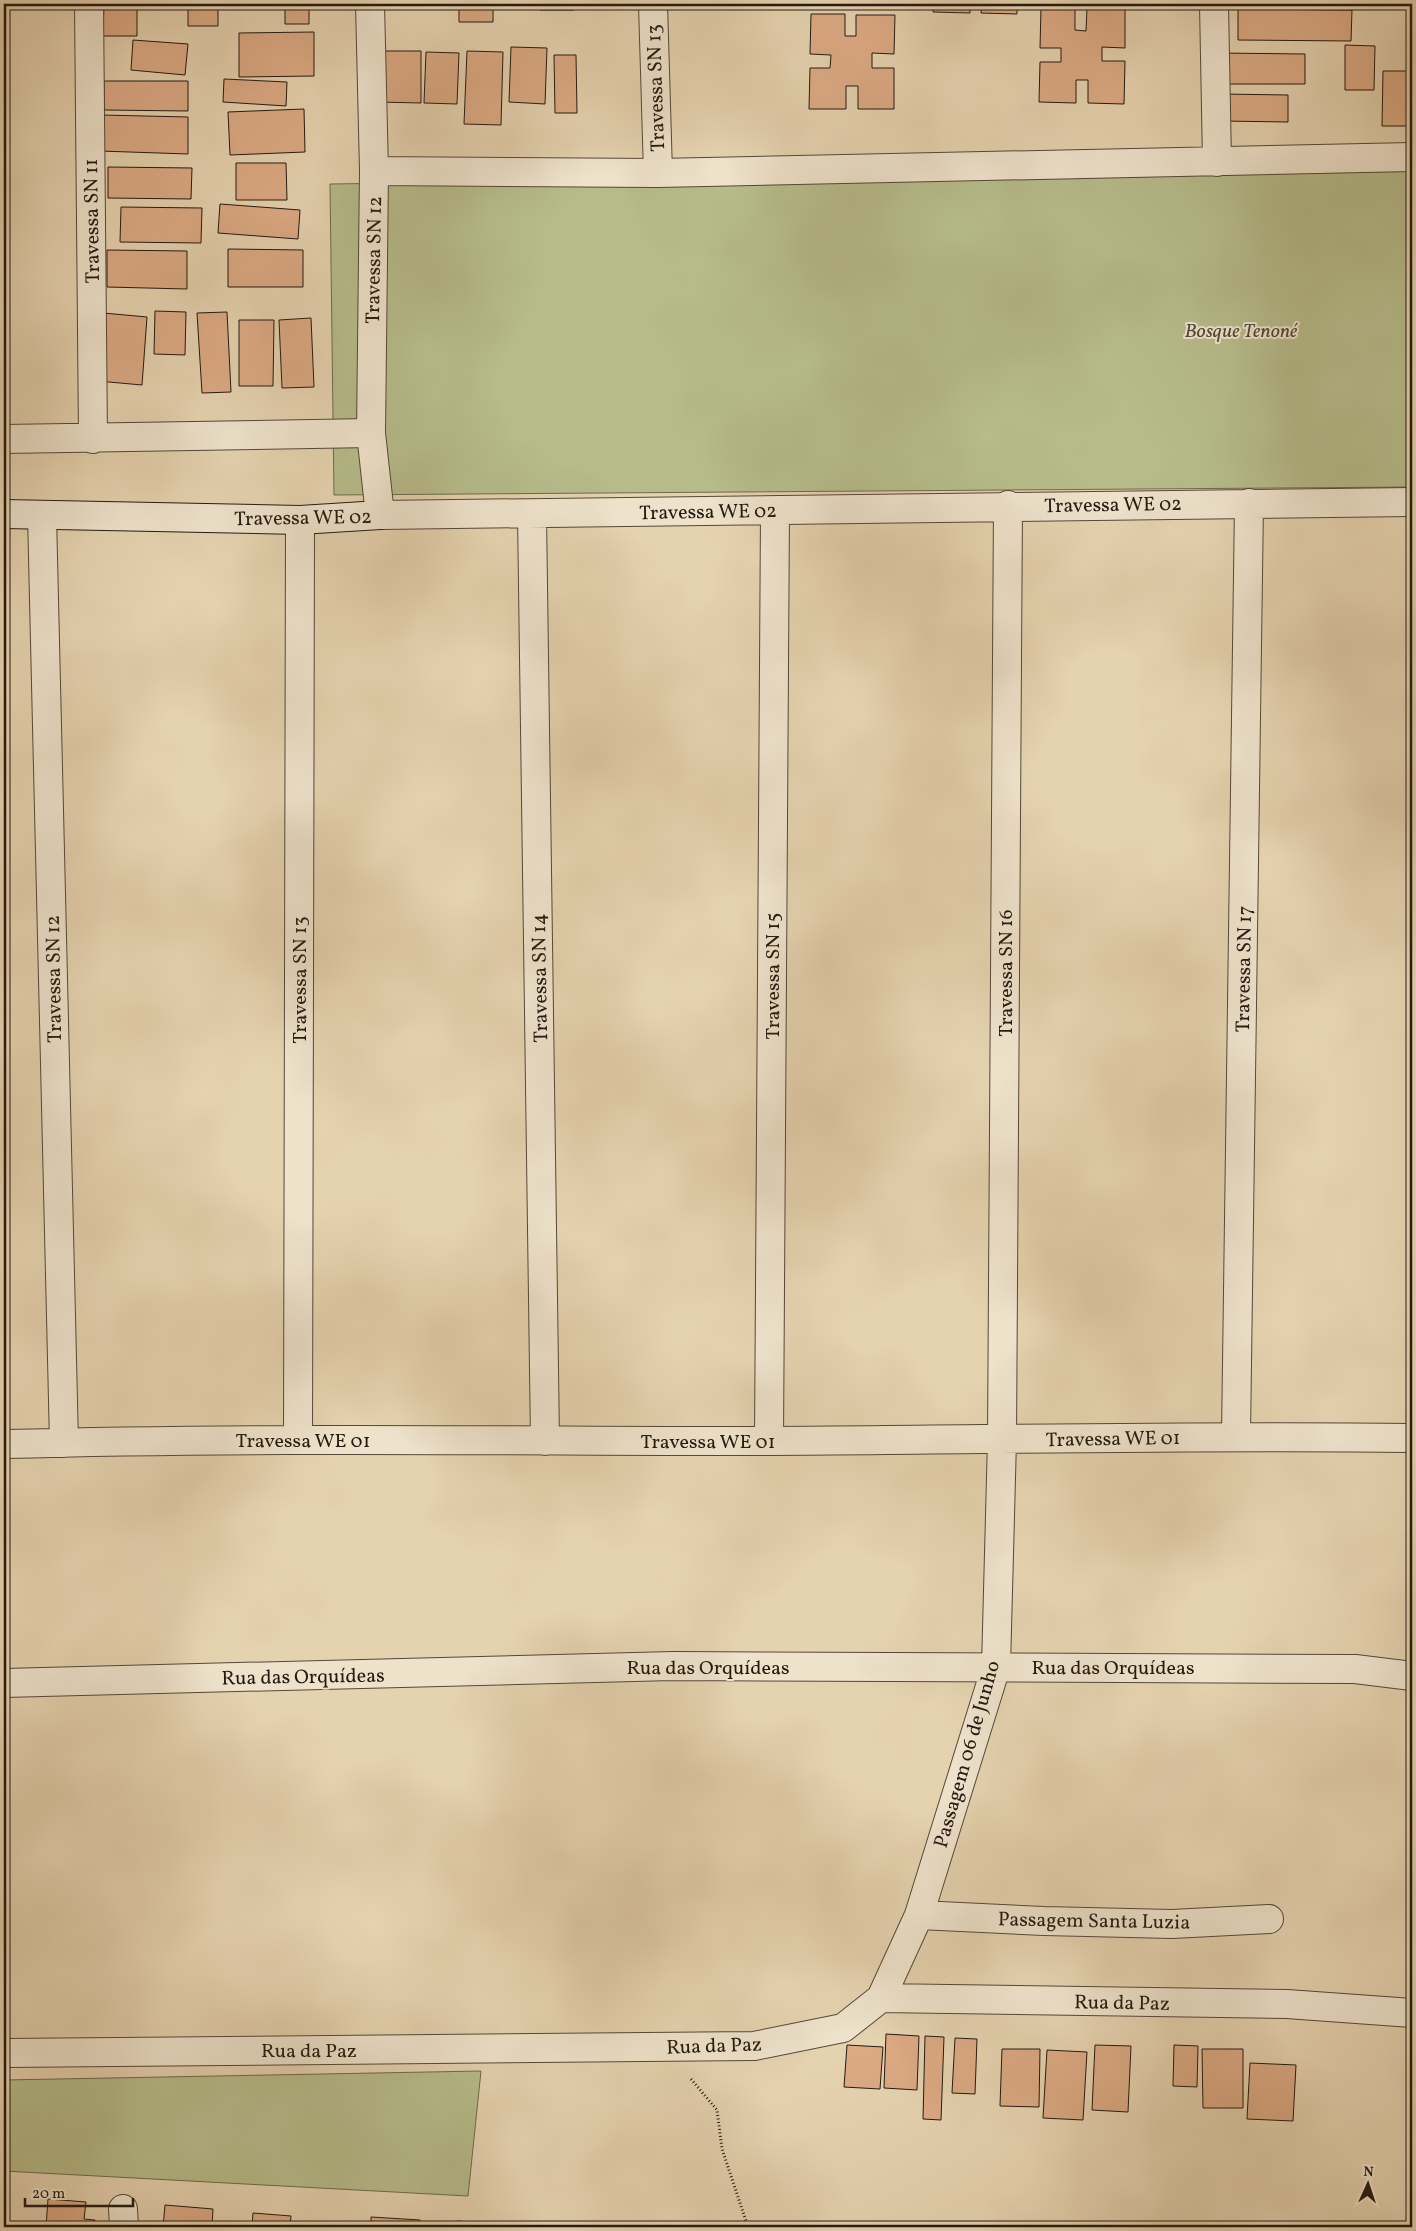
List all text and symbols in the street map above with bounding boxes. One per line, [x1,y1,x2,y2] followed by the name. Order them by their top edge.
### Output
[641,24,673,152] street label: Travessa SN 13
[78,158,108,284] street label: Travessa SN 11
[360,196,390,324] street label: Travessa SN 12
[1185,318,1299,346] park label: Bosque Tenoné
[1044,491,1182,521] street label: Travessa WE 02
[639,498,777,528] street label: Travessa WE 02
[234,504,372,534] street label: Travessa WE 02
[1230,905,1260,1033] street label: Travessa SN 17
[993,909,1021,1037] street label: Travessa SN 16
[526,913,556,1043] street label: Travessa SN 14
[760,913,788,1039] street label: Travessa SN 15
[40,915,70,1043] street label: Travessa SN 12
[287,916,315,1044] street label: Travessa SN 13
[1045,1425,1181,1455] street label: Travessa WE 01
[236,1428,370,1456] street label: Travessa WE 01
[641,1429,775,1457] street label: Travessa WE 01
[626,1655,790,1683] street label: Rua das Orquídeas
[1031,1655,1195,1683] street label: Rua das Orquídeas
[928,1658,1008,1851] street label: Passagem 06 de Junho
[221,1663,385,1693] street label: Rua das Orquídeas
[998,1906,1190,1938] street label: Passagem Santa Luzia
[1074,1989,1170,2019] street label: Rua da Paz
[666,2031,762,2063] street label: Rua da Paz
[261,2038,357,2066] street label: Rua da Paz
[1344,2158,1394,2208] north arrow
[1363,2163,1374,2182] text: N
[25,2176,132,2208] scale bar
[32,2184,65,2205] text: 20 m

